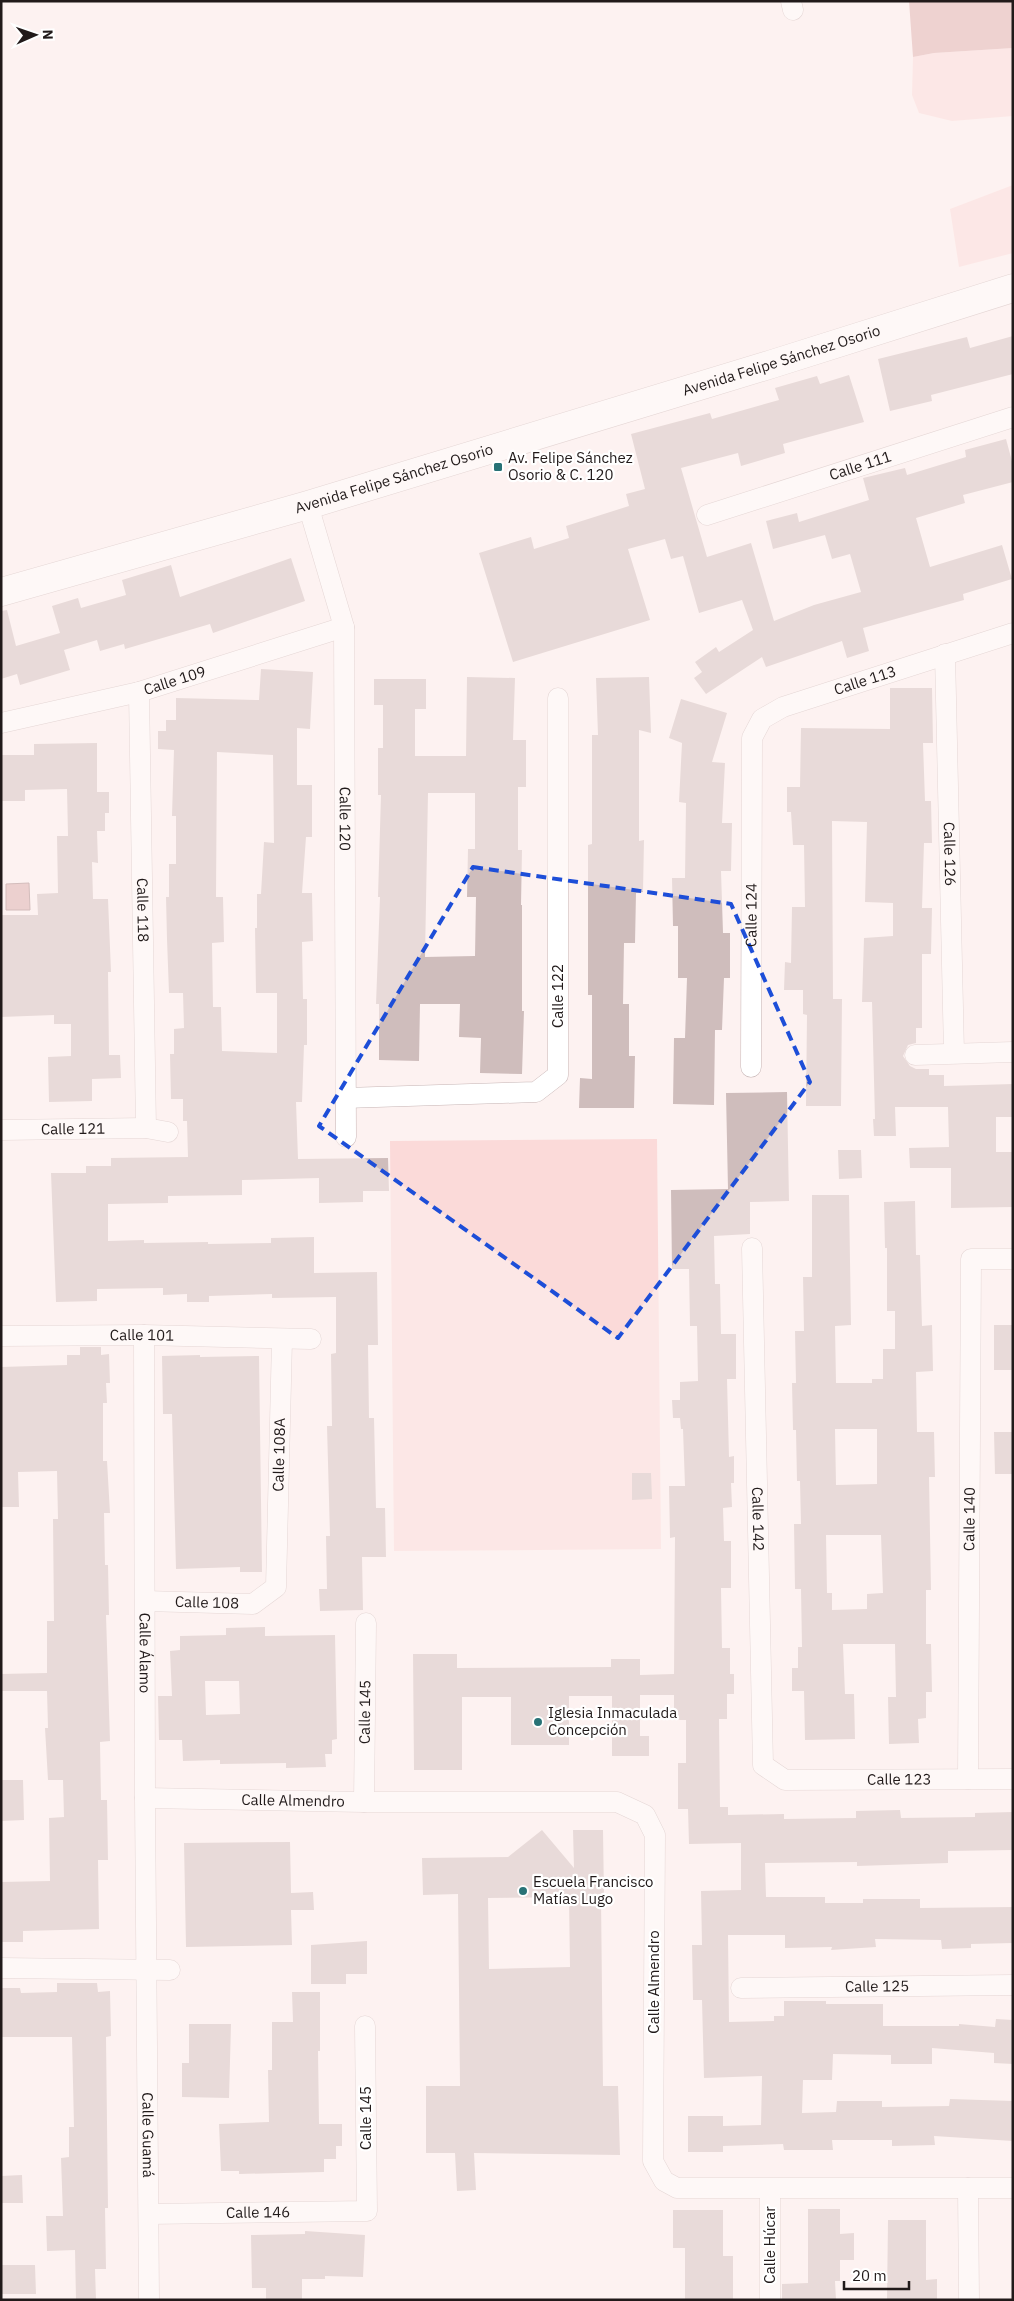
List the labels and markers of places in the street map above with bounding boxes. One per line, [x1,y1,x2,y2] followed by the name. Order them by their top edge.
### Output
[508,448,633,484] place label: Av. Felipe Sánchez Osorio & C. 120
[492,461,504,473] marker: Av. Felipe Sánchez Osorio & C. 120
[548,1703,677,1739] place label: Iglesia Inmaculada Concepción
[532,1716,544,1728] marker: Iglesia Inmaculada Concepción
[533,1872,654,1908] place label: Escuela Francisco Matías Lugo
[517,1885,529,1897] marker: Escuela Francisco Matías Lugo

